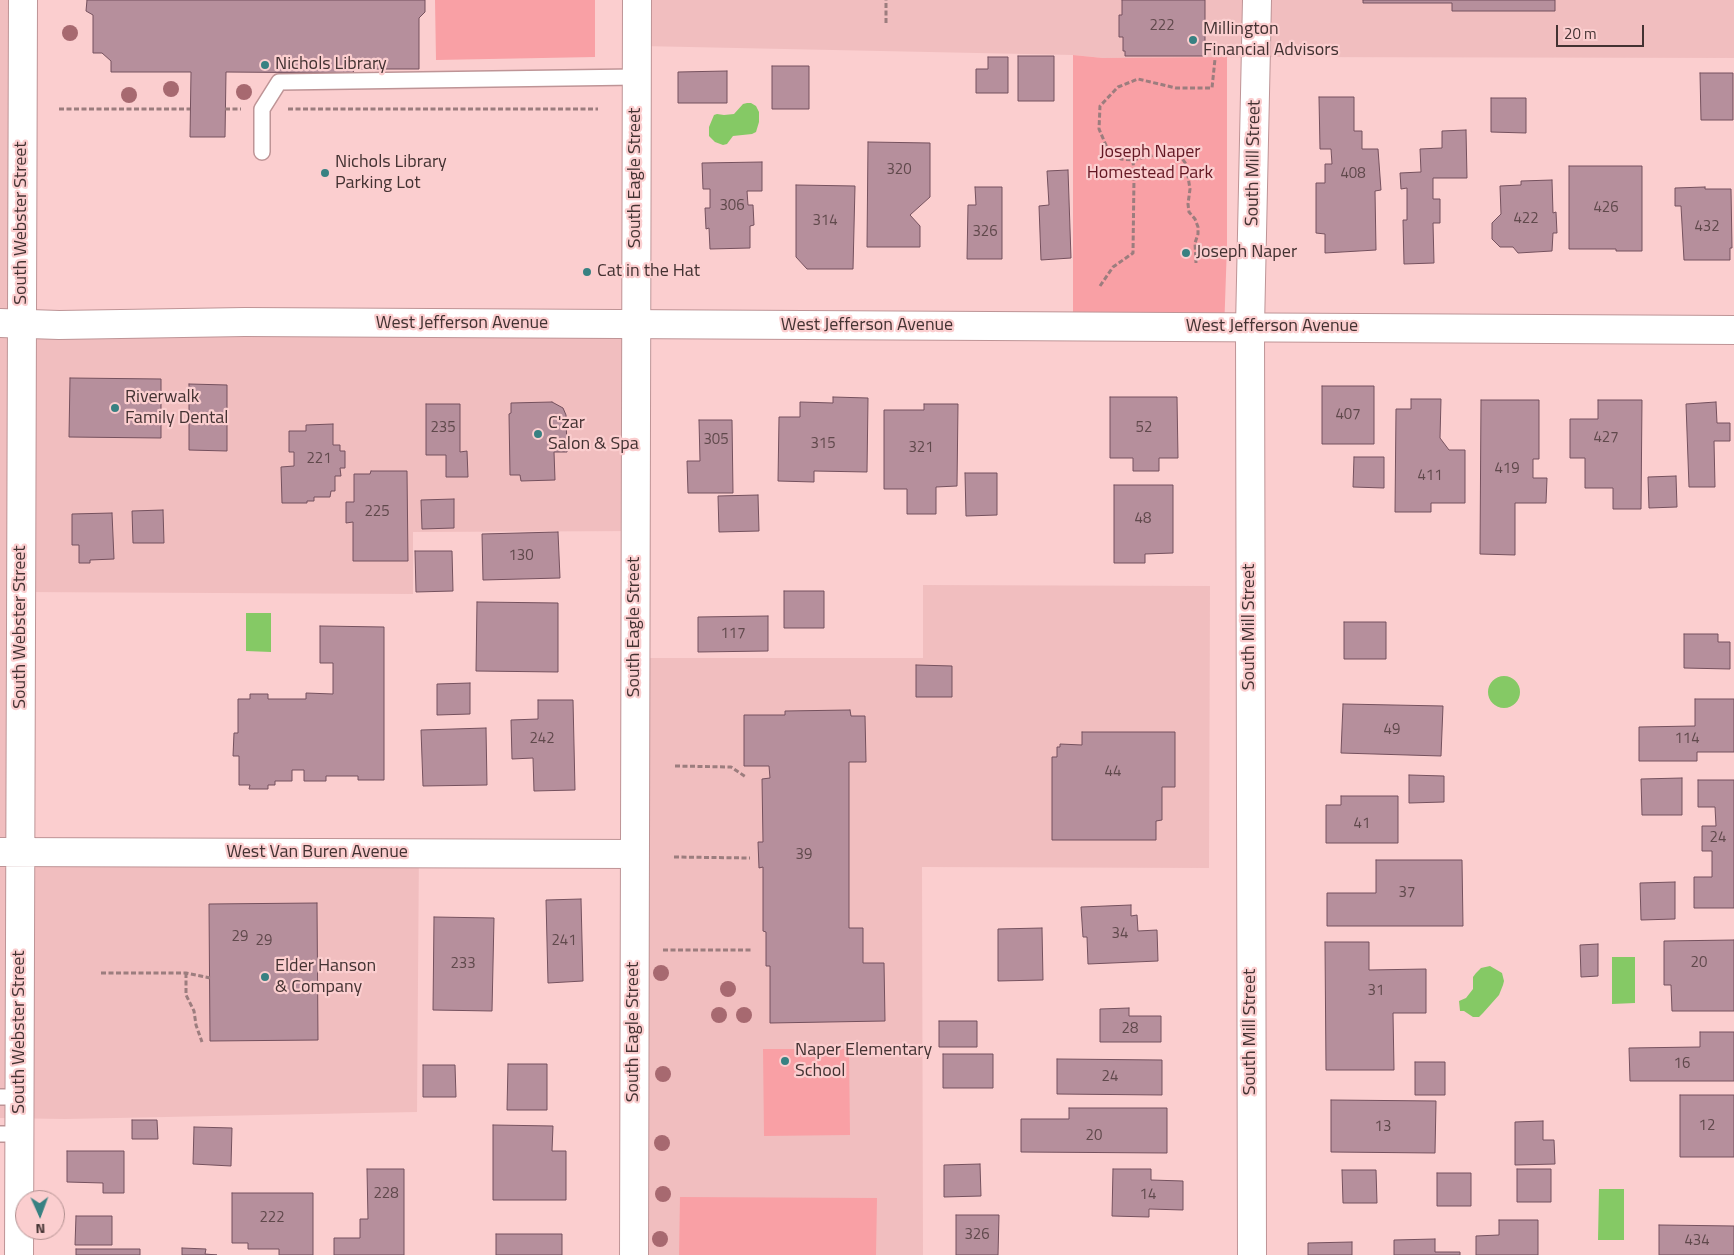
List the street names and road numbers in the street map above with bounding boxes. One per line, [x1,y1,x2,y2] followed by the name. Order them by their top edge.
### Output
[1242,100,1266,226] street label: South Mill Street
[625,108,647,248] street label: South Eagle Street
[11,141,33,305] street label: South Webster Street
[376,313,548,335] street label: West Jefferson Avenue
[781,315,953,337] street label: West Jefferson Avenue
[1186,316,1358,338] street label: West Jefferson Avenue
[10,545,32,709] street label: South Webster Street
[624,557,646,697] street label: South Eagle Street
[1239,564,1261,690] street label: South Mill Street
[226,842,408,864] street label: West Van Buren Avenue
[9,950,31,1114] street label: South Webster Street
[623,962,645,1102] street label: South Eagle Street
[1240,969,1262,1095] street label: South Mill Street

